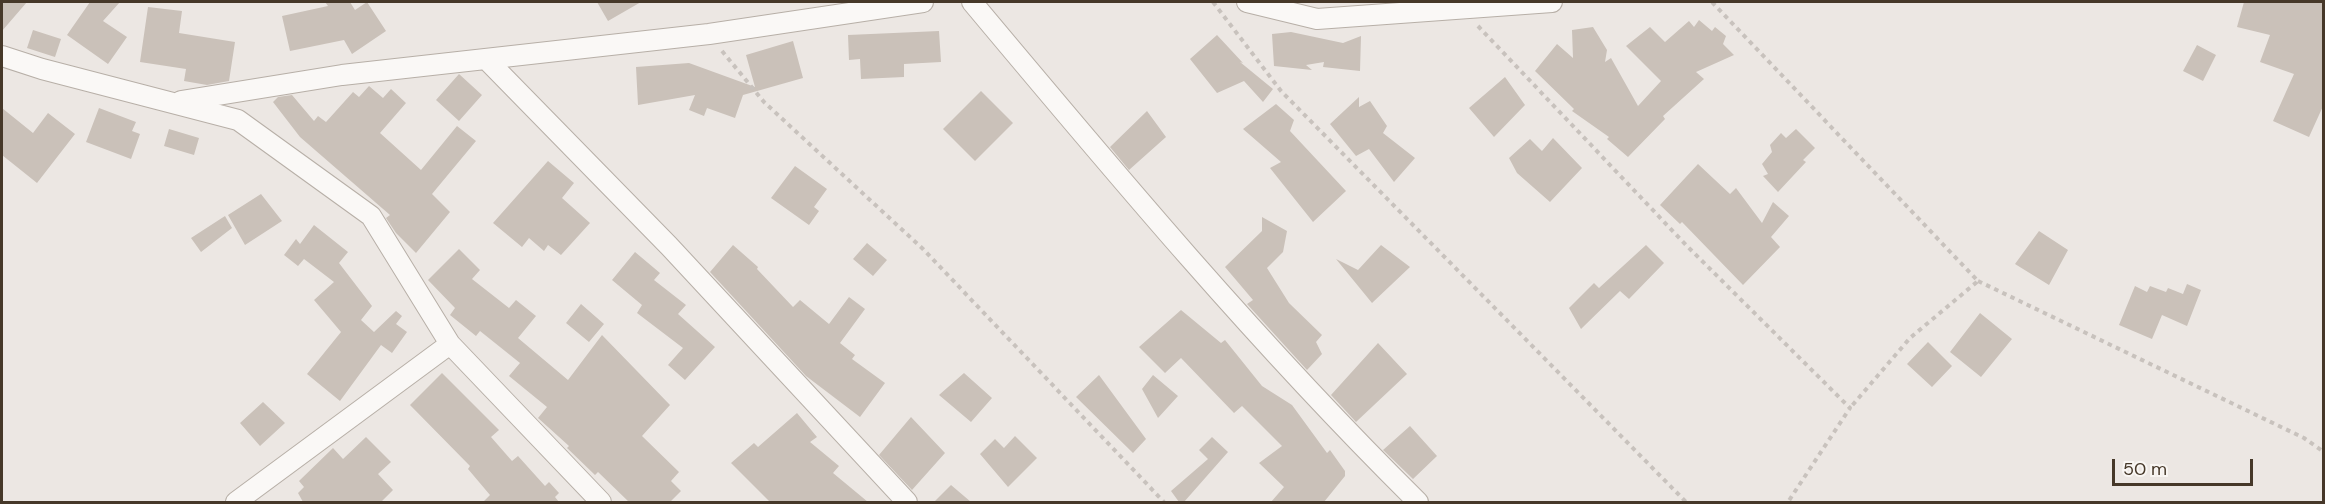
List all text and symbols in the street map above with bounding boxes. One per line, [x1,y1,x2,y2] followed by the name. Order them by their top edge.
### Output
[2115,447,2256,485] scale bar
[2123,457,2167,481] text: 50 m

